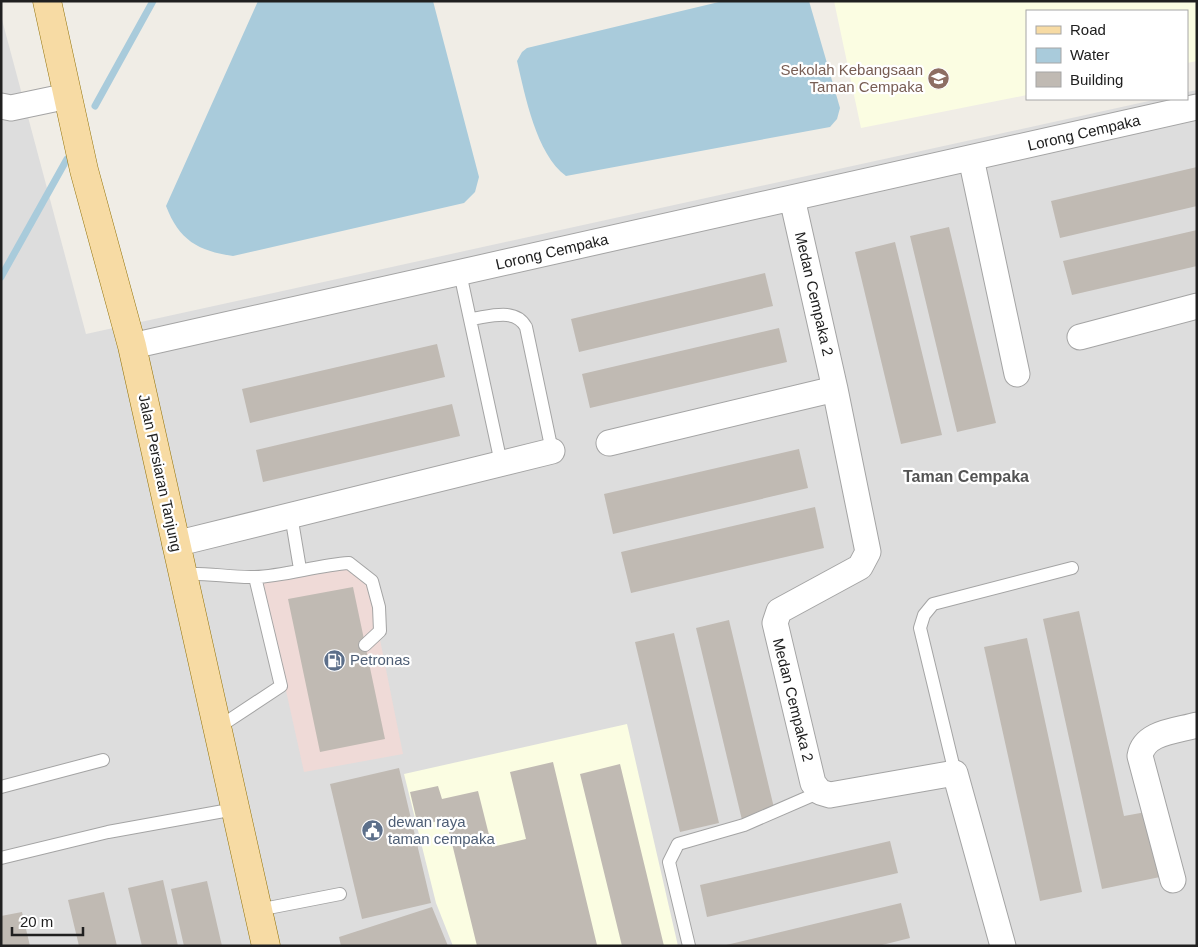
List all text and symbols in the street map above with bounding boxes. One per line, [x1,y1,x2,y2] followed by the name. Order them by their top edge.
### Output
[1026,10,1188,100] legend
[1070,21,1106,38] text: Road
[1070,46,1109,63] text: Water
[780,61,924,95] place label: Sekolah Kebangsaan Taman Cempaka
[927,67,951,91] school or university icon: Sekolah Kebangsaan Taman Cempaka
[1070,71,1123,88] text: Building
[1026,111,1142,154] street label: Lorong Cempaka
[494,230,610,273] street label: Lorong Cempaka
[792,230,837,358] street label: Medan Cempaka 2
[135,393,186,553] street label: Jalan Persiaran Tanjung
[903,468,1029,485] district label: Taman Cempaka
[770,636,817,763] street label: Medan Cempaka 2
[322,648,346,672] fuel station icon: Petronas
[350,651,410,668] place label: Petronas
[388,813,495,847] place label: dewan raya taman cempaka
[360,819,384,843] public building icon: dewan raya taman cempaka
[12,904,84,936] scale bar
[20,913,53,930] text: 20 m

